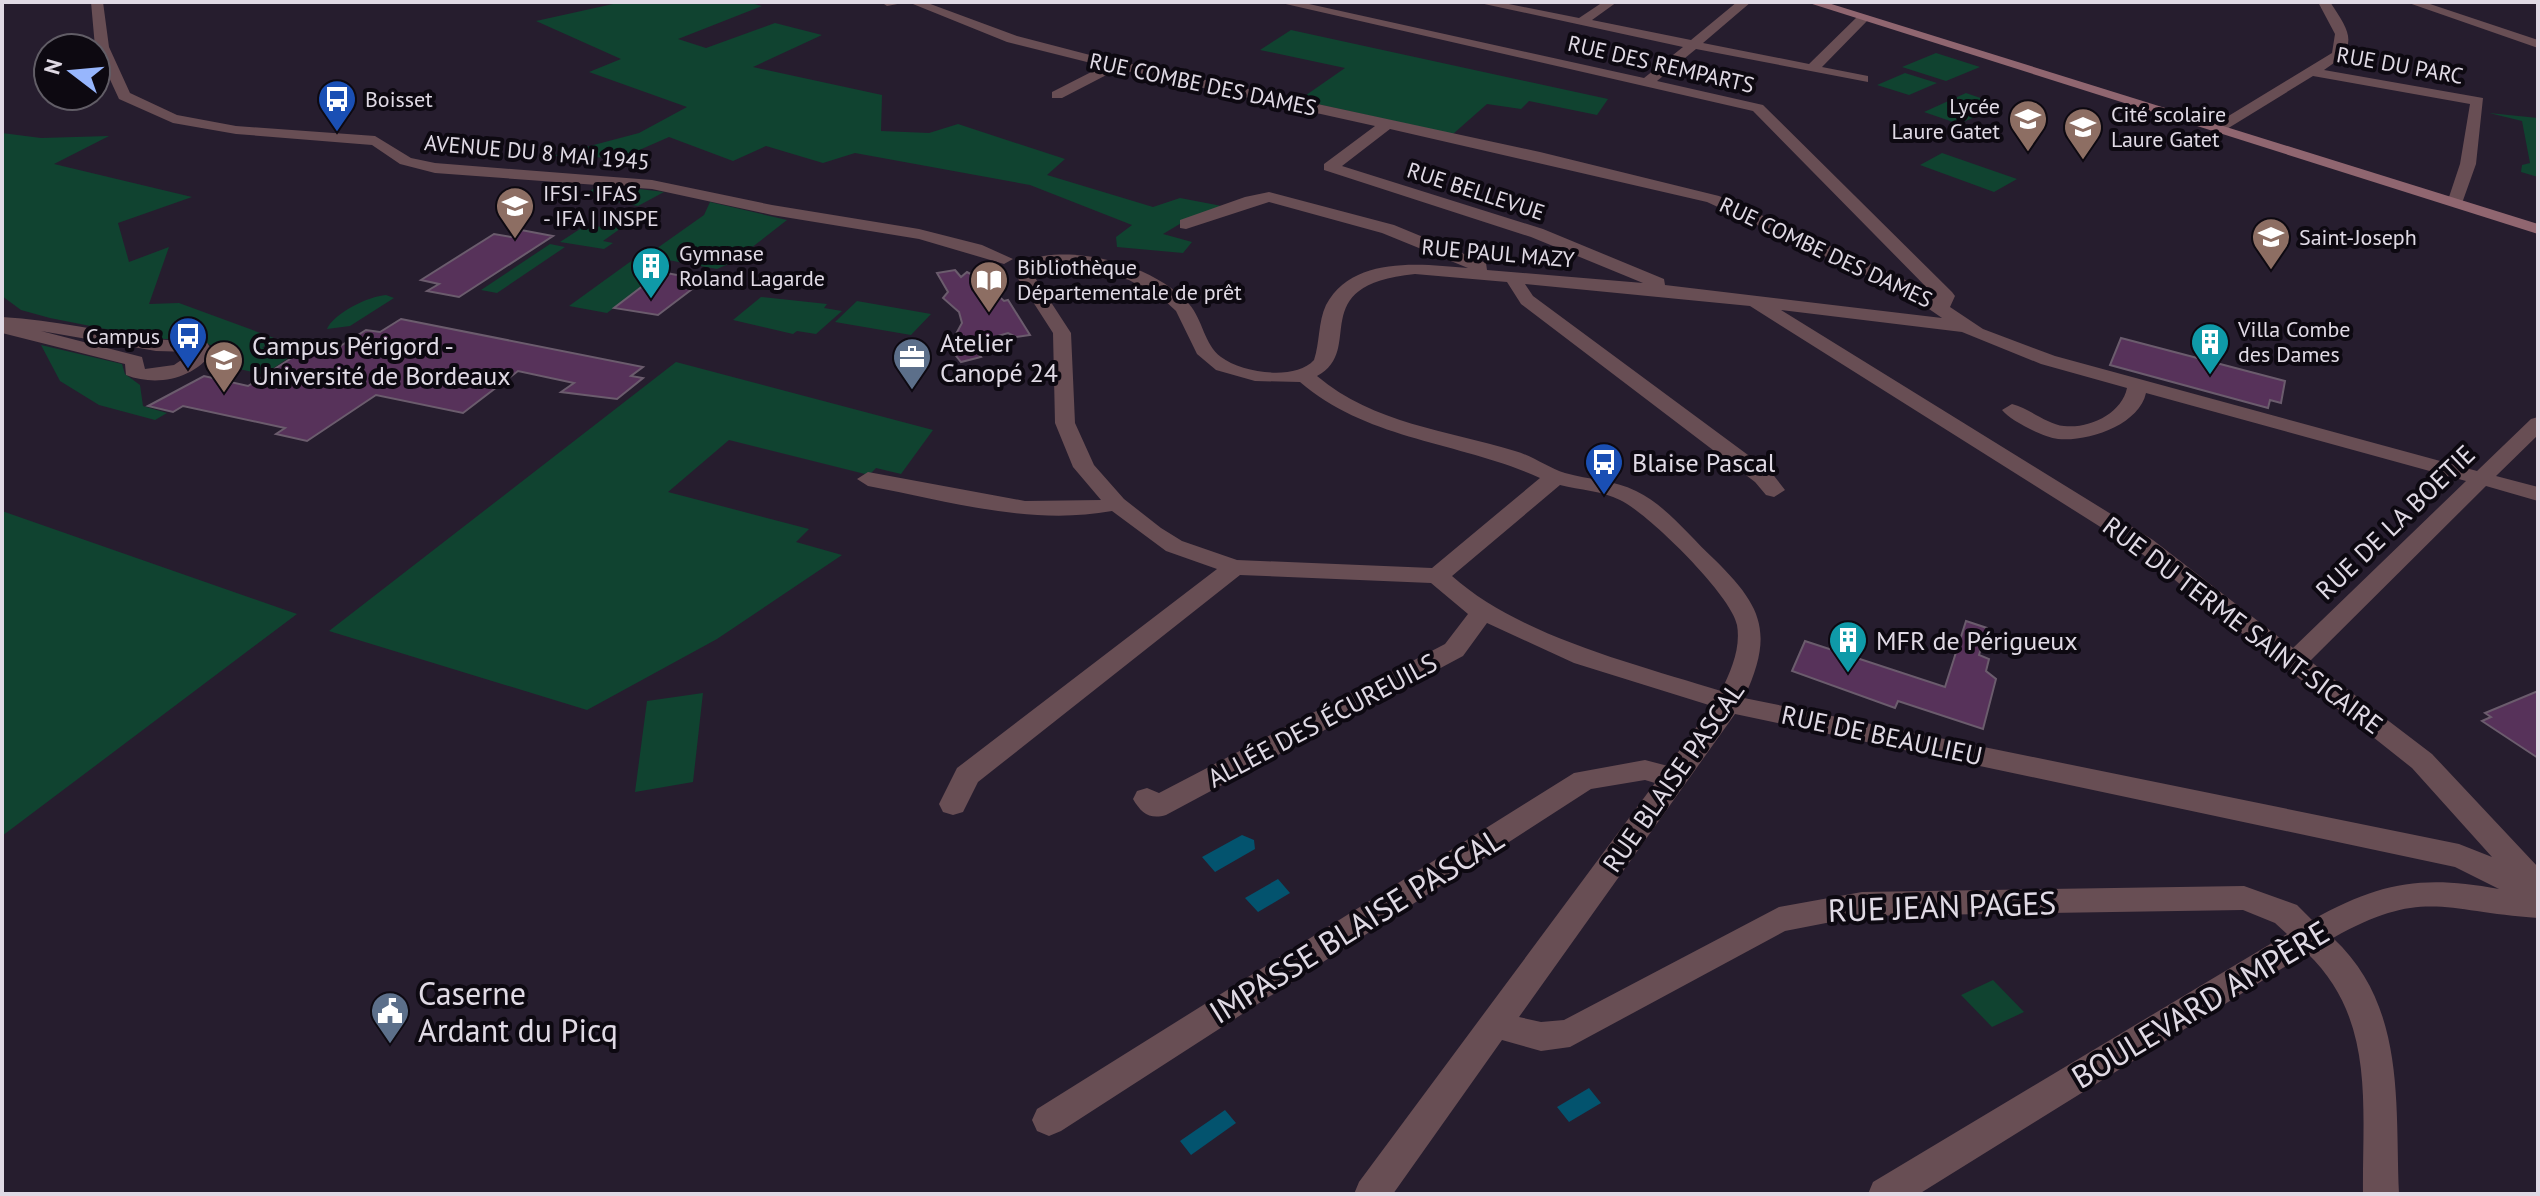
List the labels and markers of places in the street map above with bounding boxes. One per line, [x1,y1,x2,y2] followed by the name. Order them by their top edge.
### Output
[316,78,358,133] bus stop icon: Boisset
[365,85,433,113] place label: Boisset
[1892,92,2001,145] place label: Lycée Laure Gatet
[2007,98,2049,153] school or university icon: Lycée Laure Gatet
[2111,100,2226,153] place label: Cité scolaire Laure Gatet
[2062,106,2104,161] school or university icon: Cité scolaire Laure Gatet
[543,179,659,232] place label: IFSI - IFAS - IFA | INSPE
[494,185,536,240] school or university icon: IFSI - IFAS - IFA | INSPE
[2250,216,2292,271] school or university icon: Saint-Joseph
[2299,223,2417,251] place label: Saint-Joseph
[679,239,825,292] place label: Gymnase Roland Lagarde
[630,245,672,300] building icon: Gymnase Roland Lagarde
[1017,253,1242,306] place label: Bibliothèque Départementale de prêt
[968,259,1010,314] library icon: Bibliothèque Départementale de prêt
[167,315,209,370] bus stop icon: Campus
[2237,315,2351,368] place label: Villa Combe des Dames
[2189,321,2231,376] building icon: Villa Combe des Dames
[86,322,160,350] place label: Campus
[940,326,1058,389] place label: Atelier Canopé 24
[252,329,511,392] place label: Campus Périgord - Université de Bordeaux
[891,336,933,391] office icon: Atelier Canopé 24
[203,339,245,394] school or university icon: Campus Périgord - Université de Bordeaux
[1583,441,1625,496] bus stop icon: Blaise Pascal
[1632,446,1776,479] place label: Blaise Pascal
[1827,619,1869,674] building icon: MFR de Périgueux
[1876,624,2078,657] place label: MFR de Périgueux
[418,972,618,1051] place label: Caserne Ardant du Picq
[369,990,411,1045] public building icon: Caserne Ardant du Picq

